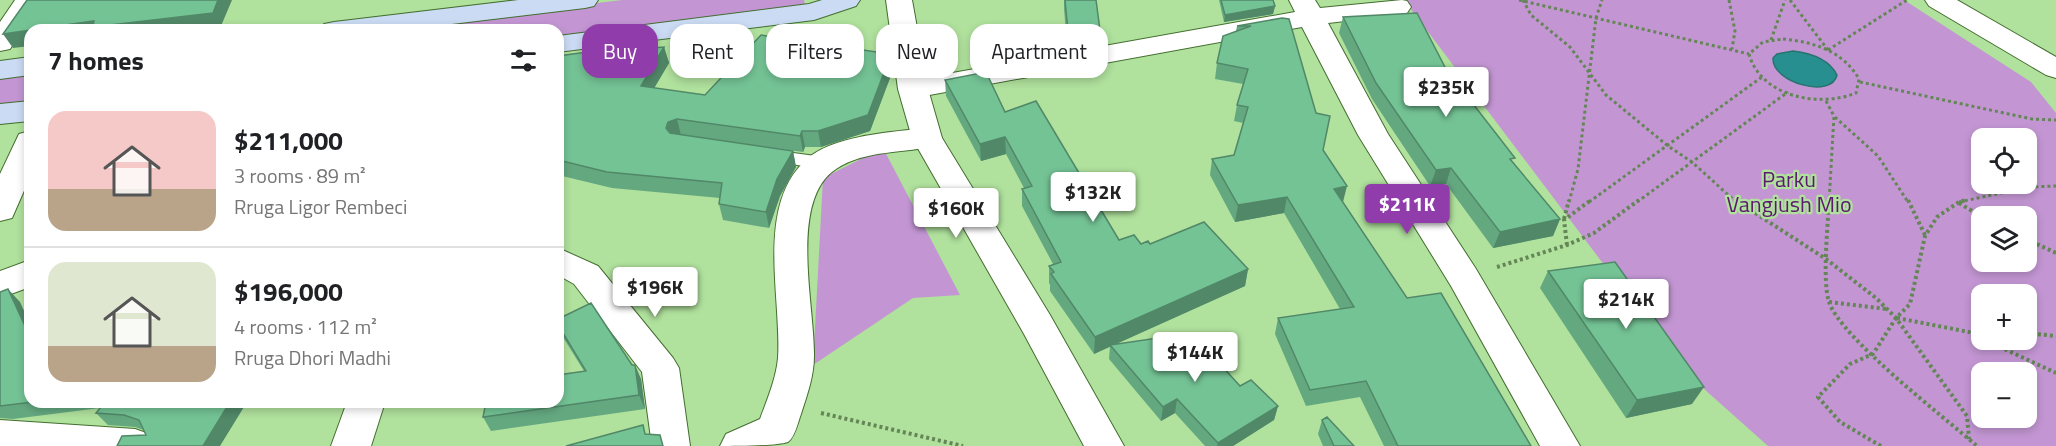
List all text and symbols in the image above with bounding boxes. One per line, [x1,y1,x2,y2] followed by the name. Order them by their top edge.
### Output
[582,24,658,78] chip: Buy
[670,24,754,78] chip: Rent
[766,24,864,78] chip: Filters
[876,24,958,78] chip: New
[970,24,1108,78] chip: Apartment
[48,41,144,80] text: 7 homes
[507,44,540,77] icon: filters
[1404,67,1488,118] pin: $235K
[1418,71,1474,102] text: $235K
[234,121,343,160] text: $211,000
[1971,128,2037,428] map controls
[1971,128,2037,194] button: locate
[96,135,168,207] icon: home
[234,160,366,191] text: 3 rooms · 89 m²
[1726,162,1852,221] park label: Parku Vangjush Mio
[1051,172,1135,223] pin: $132K
[1065,176,1121,207] text: $132K
[1365,184,1449,235] pin: $211K
[914,188,998,239] pin: $160K
[1379,188,1435,219] text: $211K
[234,191,407,222] text: Rruga Ligor Rembeci
[928,192,984,223] text: $160K
[1971,206,2037,272] button: layers
[613,267,697,318] pin: $196K
[627,271,683,302] text: $196K
[234,272,343,311] text: $196,000
[1584,279,1668,330] pin: $214K
[1598,283,1654,314] text: $214K
[1971,284,2037,350] button: +
[96,286,168,358] icon: home
[234,311,377,342] text: 4 rooms · 112 m²
[1153,332,1237,383] pin: $144K
[1167,336,1223,367] text: $144K
[234,342,391,373] text: Rruga Dhori Madhi
[1971,362,2037,428] button: −

